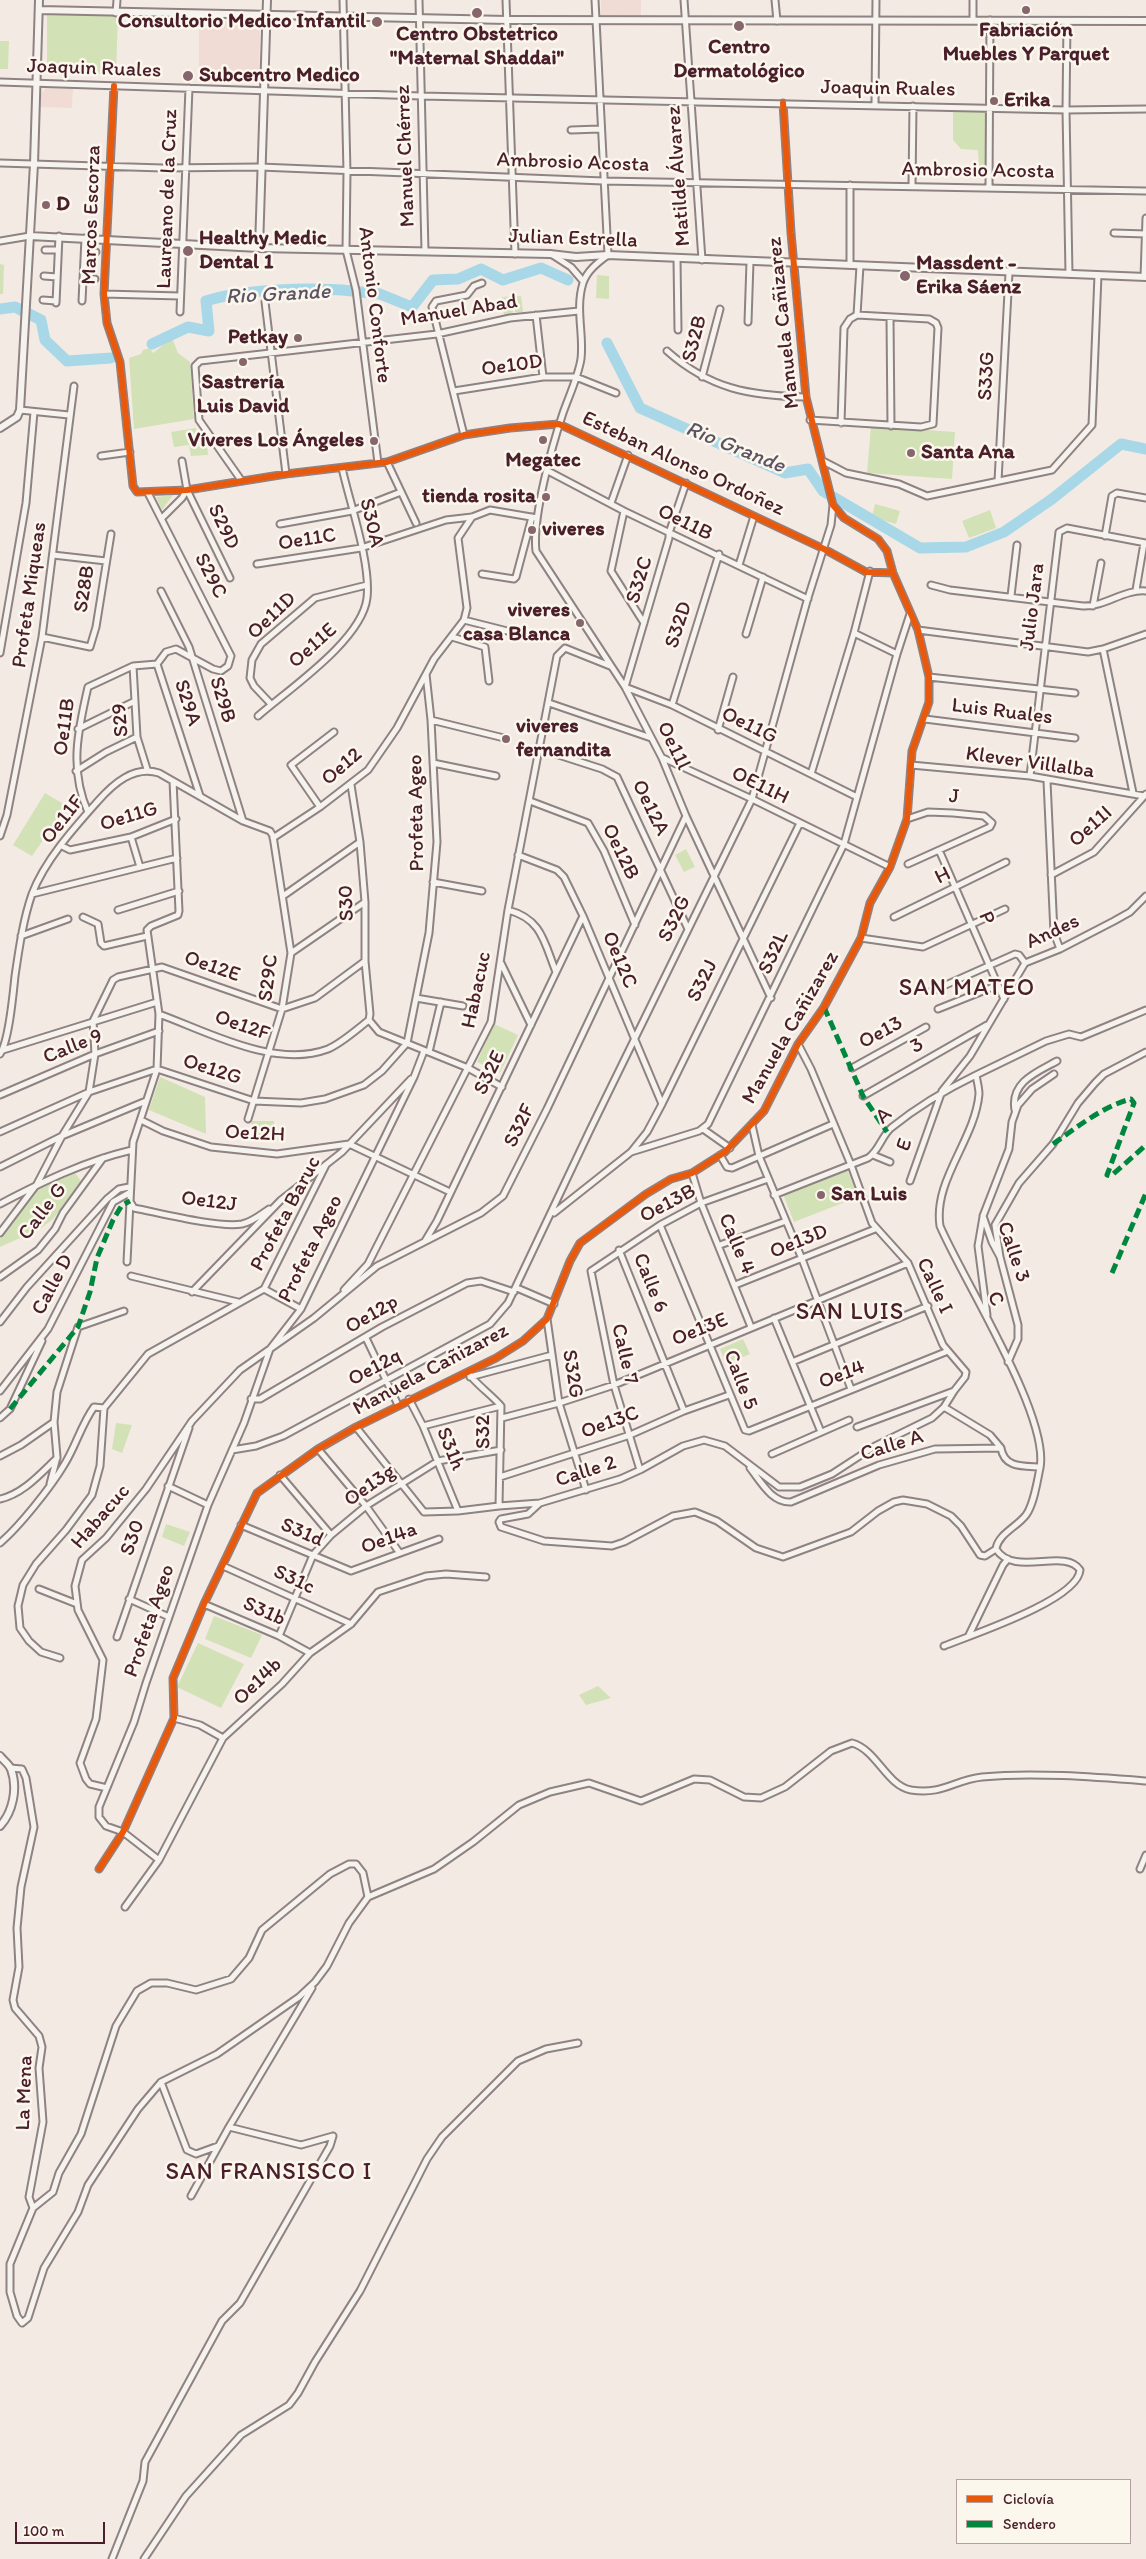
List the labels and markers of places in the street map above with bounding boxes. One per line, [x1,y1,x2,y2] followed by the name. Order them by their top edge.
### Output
[1020,4,1032,16] marker: Fabriación Muebles Y Parquet
[470,6,484,20] marker: Centro Obstetrico "Maternal Shaddai"
[118,9,366,35] place label: Consultorio Medico Infantil
[370,15,384,29] marker: Consultorio Medico Infantil
[943,18,1109,68] place label: Fabriación Muebles Y Parquet
[732,19,746,33] marker: Centro Dermatológico
[390,22,564,72] place label: Centro Obstetrico "Maternal Shaddai"
[673,35,805,85] place label: Centro Dermatológico
[199,63,360,89] place label: Subcentro Medico
[181,69,195,83] marker: Subcentro Medico
[1004,88,1050,114] place label: Erika
[988,95,1000,107] marker: Erika
[56,192,70,218] place label: D
[40,199,52,211] marker: D
[199,226,326,276] place label: Healthy Medic Dental 1
[181,244,195,258] marker: Healthy Medic Dental 1
[916,251,1021,301] place label: Massdent - Erika Sáenz
[898,269,912,283] marker: Massdent - Erika Sáenz
[228,325,288,351] place label: Petkay
[292,332,304,344] marker: Petkay
[237,356,249,368] marker: Sastrería Luis David
[197,370,289,420] place label: Sastrería Luis David
[188,428,364,454] place label: Víveres Los Ángeles
[537,434,549,446] marker: Megatec
[368,435,380,447] marker: Víveres Los Ángeles
[921,440,1015,466] place label: Santa Ana
[905,447,917,459] marker: Santa Ana
[505,448,581,474] place label: Megatec
[422,484,536,510] place label: tienda rosita
[540,491,552,503] marker: tienda rosita
[542,517,605,543] place label: viveres
[526,524,538,536] marker: viveres
[463,598,570,648] place label: viveres casa Blanca
[574,617,586,629] marker: viveres casa Blanca
[516,714,611,764] place label: viveres fernandita
[500,733,512,745] marker: viveres fernandita
[831,1182,907,1208] place label: San Luis
[815,1189,827,1201] marker: San Luis

